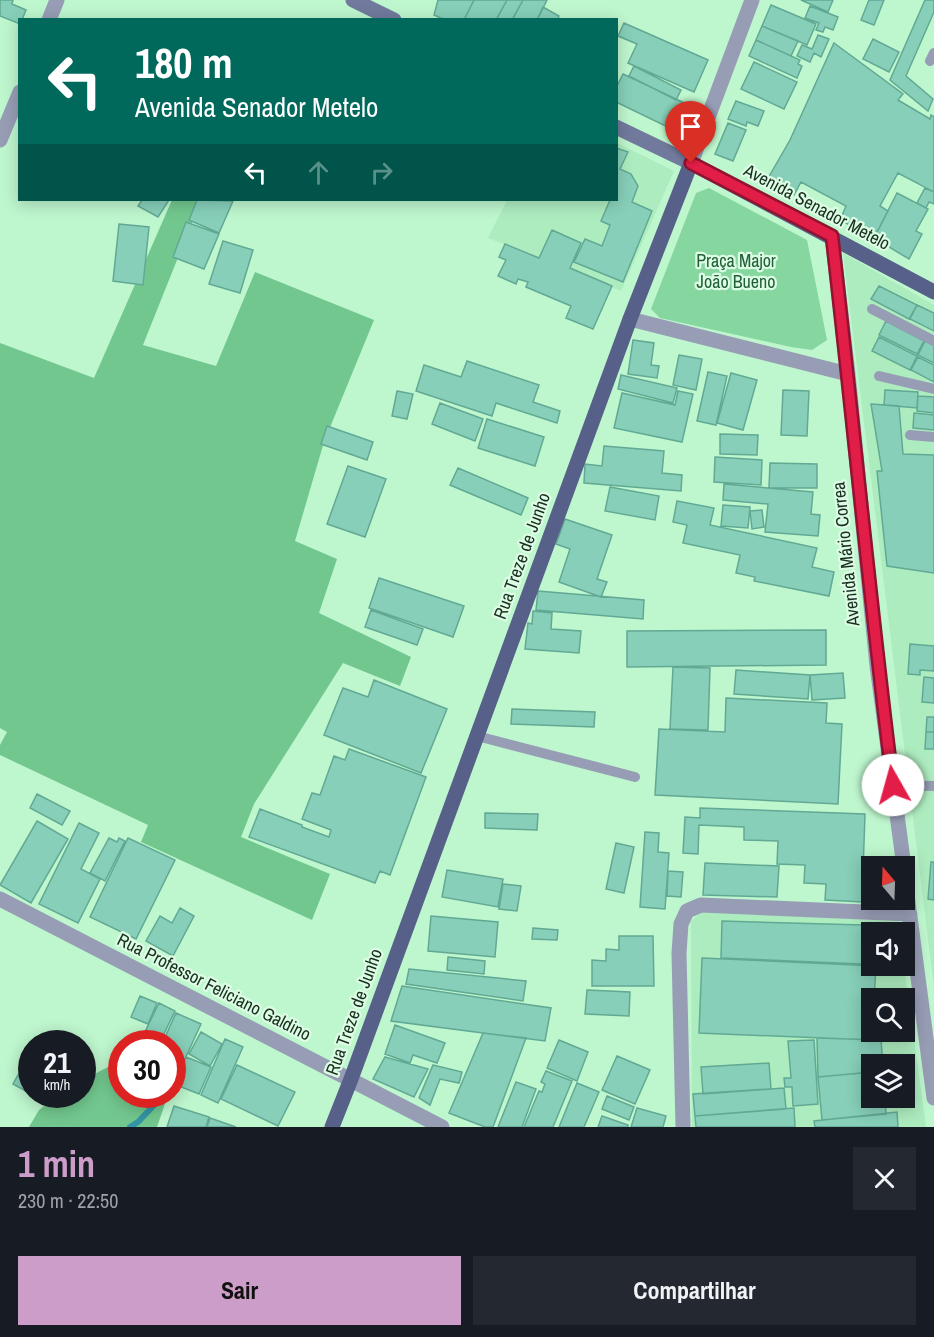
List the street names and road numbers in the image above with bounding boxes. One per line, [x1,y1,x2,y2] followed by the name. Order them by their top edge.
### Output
[739,157,895,256] street label: Avenida Senador Metelo
[825,481,866,628] street label: Avenida Mário Correa
[487,489,556,623] street label: Rua Treze de Junho
[113,927,315,1046] street label: Rua Professor Feliciano Galdino
[319,945,388,1079] street label: Rua Treze de Junho

